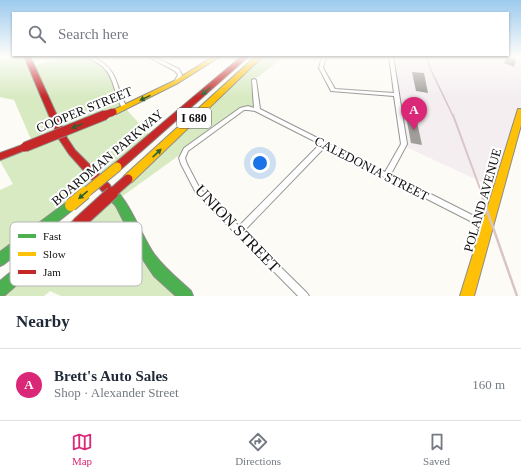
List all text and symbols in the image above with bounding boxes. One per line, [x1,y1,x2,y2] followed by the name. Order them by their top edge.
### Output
[12,12,509,56] search box
[26,23,48,45] icon: search
[58,26,128,42] text: Search here
[34,83,134,136] street label: COOPER STREET
[200,86,211,95] one-way arrow
[139,95,150,101] one-way arrow
[401,97,427,130] pin: A
[48,106,167,208] street label: BOARDMAN PARKWAY
[177,108,211,128] road number: I 680
[70,124,82,130] one-way arrow
[312,133,431,204] street label: CALEDONIA STREET
[461,147,504,254] street label: POLAND AVENUE
[152,149,161,158] one-way arrow
[250,153,270,173] your location
[192,181,284,275] street label: UNION STREET
[78,190,88,199] one-way arrow
[10,222,142,286] legend
[43,230,61,242] text: Fast
[43,248,66,260] text: Slow
[43,266,61,278] text: Jam
[16,312,70,331] text: Nearby
[54,368,168,384] text: Brett's Auto Sales
[24,377,34,392] text: A
[472,377,505,392] text: 160 m
[54,385,179,400] text: Shop · Alexander Street
[71,431,93,467] tab: Map
[235,431,281,467] tab: Directions
[423,431,450,467] tab: Saved

